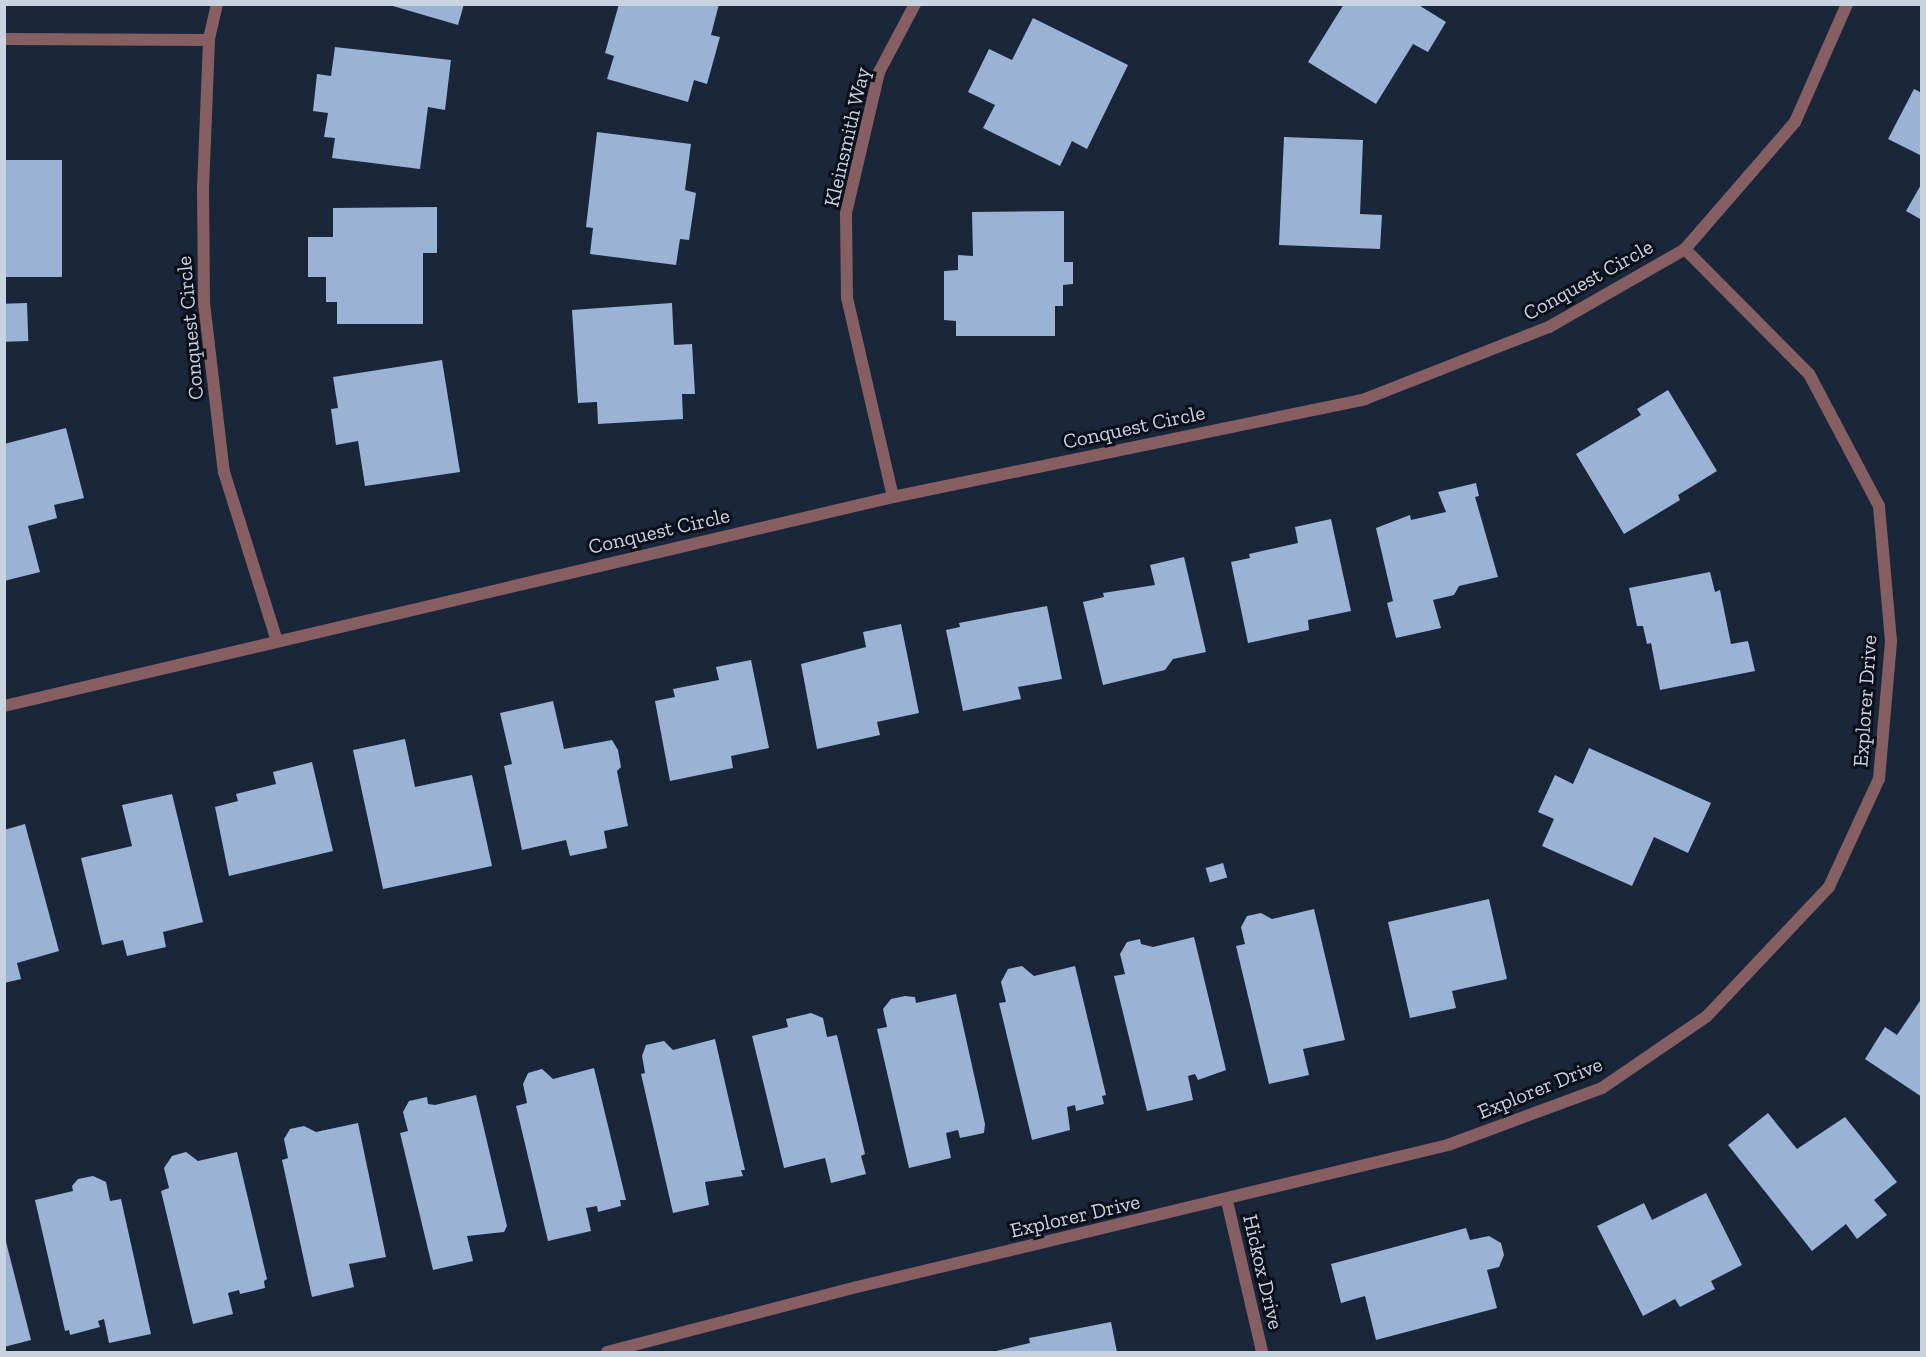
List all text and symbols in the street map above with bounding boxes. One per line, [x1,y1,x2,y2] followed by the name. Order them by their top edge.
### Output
[819,64,875,210] street label: Kleinsmith Way
[1519,234,1657,326] street label: Conquest Circle
[171,255,209,401] street label: Conquest Circle
[1061,400,1207,454] street label: Conquest Circle
[586,502,732,560] street label: Conquest Circle
[1848,634,1882,768] street label: Explorer Drive
[1474,1051,1606,1125] street label: Explorer Drive
[1007,1189,1143,1243] street label: Explorer Drive
[1238,1212,1288,1332] street label: Hickox Drive

